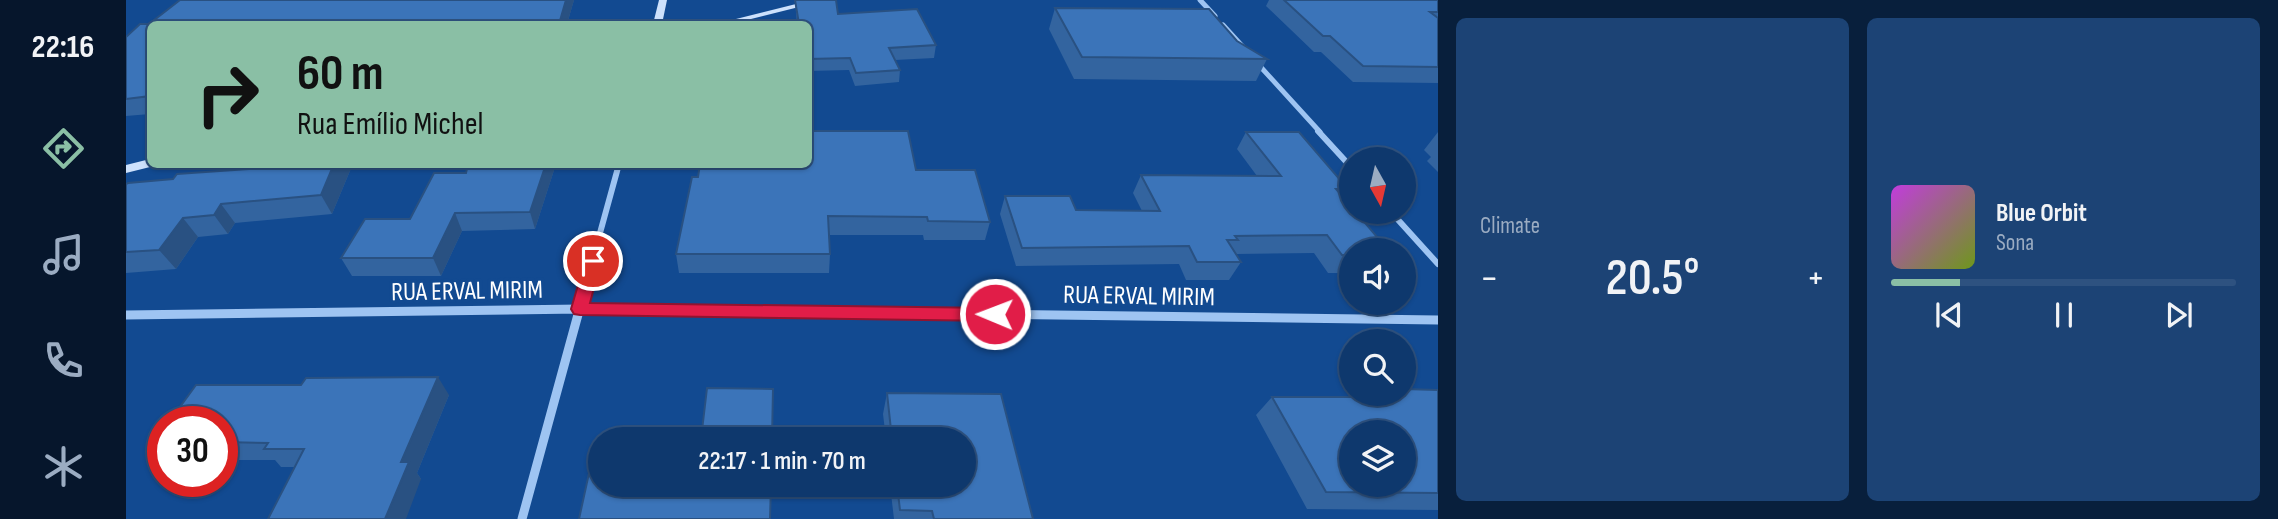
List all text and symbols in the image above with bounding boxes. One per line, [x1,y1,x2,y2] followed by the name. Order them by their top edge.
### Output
[32,28,94,67] text: 22:16
[297,45,384,104] text: 60 m
[182,49,273,140] icon: right
[297,105,483,144] text: Rua Emílio Michel
[39,124,88,173] icon: directions
[1339,147,1416,224] north arrow
[1339,147,1416,497] map controls
[1996,198,2087,229] text: Blue Orbit
[1480,212,1540,240] text: Climate
[1996,229,2034,257] text: Sona
[39,230,88,279] icon: music
[563,231,623,291] pin
[1339,238,1416,315] button: sound
[574,242,612,280] icon: arrive
[1606,247,1699,310] text: 20.5°
[1480,256,1499,301] text: −
[1806,256,1825,301] text: +
[391,275,543,308] street label: RUA ERVAL MIRIM
[958,277,1032,351] position arrow
[1063,280,1215,313] street label: RUA ERVAL MIRIM
[1930,296,1968,334] icon: previous
[2045,296,2083,334] icon: pause
[2160,296,2198,334] icon: next
[1339,329,1416,406] button: search
[39,336,88,385] icon: phone
[147,406,238,497] speed limit sign: 30
[1339,420,1416,497] button: layers
[39,442,88,491] icon: climate
[698,446,866,477] text: 22:17 · 1 min · 70 m

